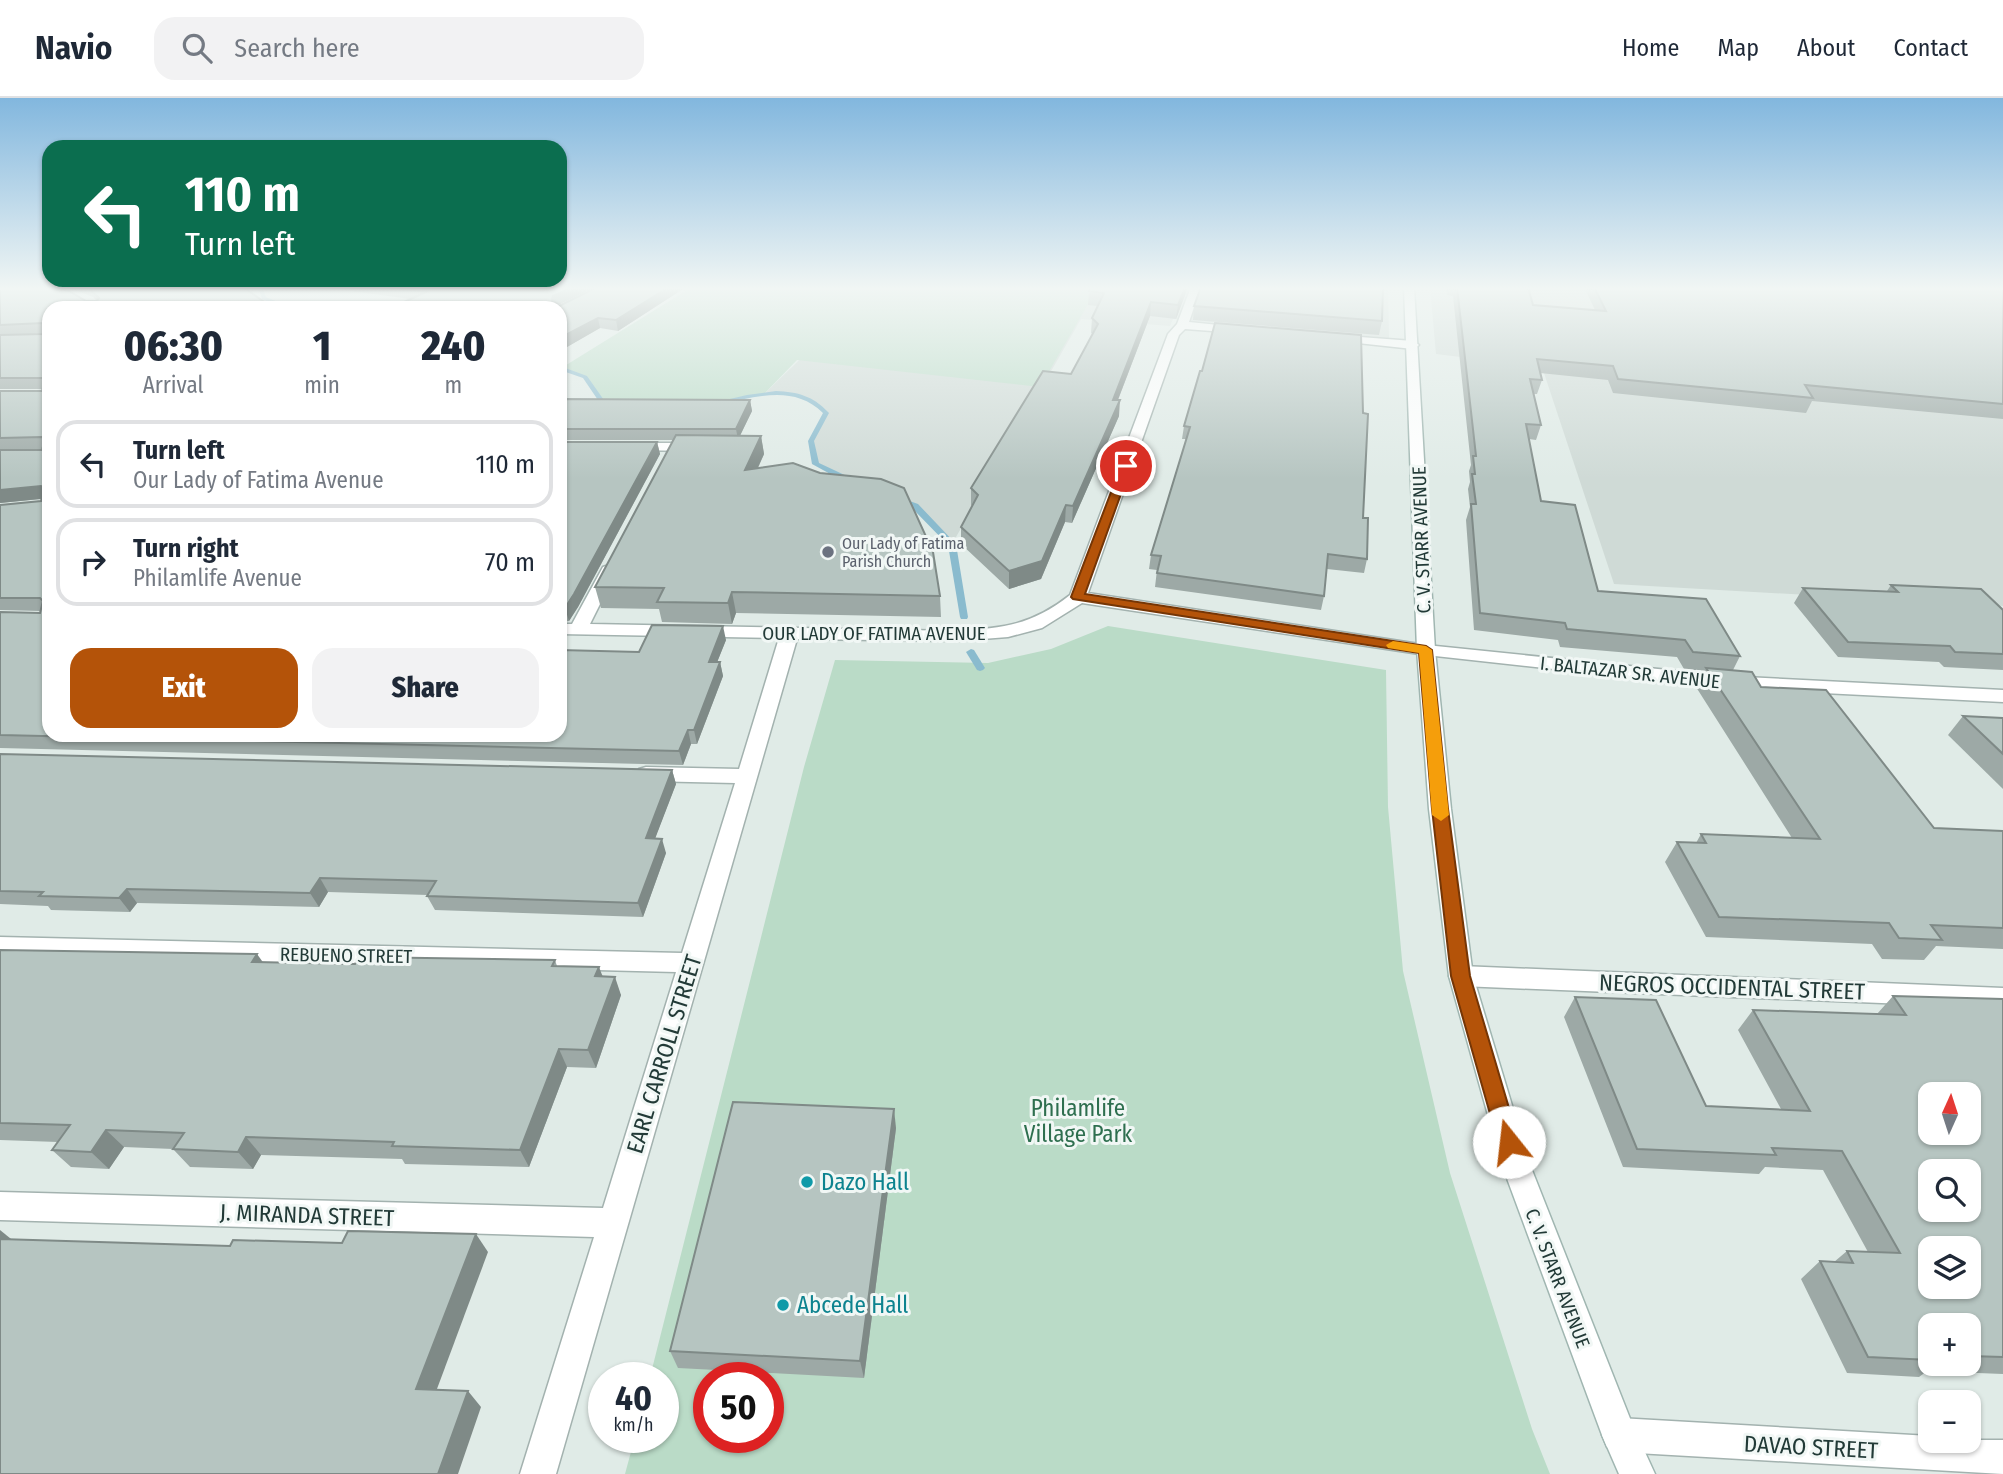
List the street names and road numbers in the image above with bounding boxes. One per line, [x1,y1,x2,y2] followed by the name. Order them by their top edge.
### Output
[1407,466,1436,614] street label: C. V. STARR AVENUE
[762,622,986,645] street label: OUR LADY OF FATIMA AVENUE
[1539,652,1721,693] street label: I. BALTAZAR SR. AVENUE
[280,943,413,968] street label: REBUENO STREET
[620,951,708,1157] street label: EARL CARROLL STREET
[1598,968,1866,1006] street label: NEGROS OCCIDENTAL STREET
[219,1198,395,1232] street label: J. MIRANDA STREET
[1520,1205,1595,1351] street label: C. V. STARR AVENUE
[1743,1430,1879,1465] street label: DAVAO STREET

